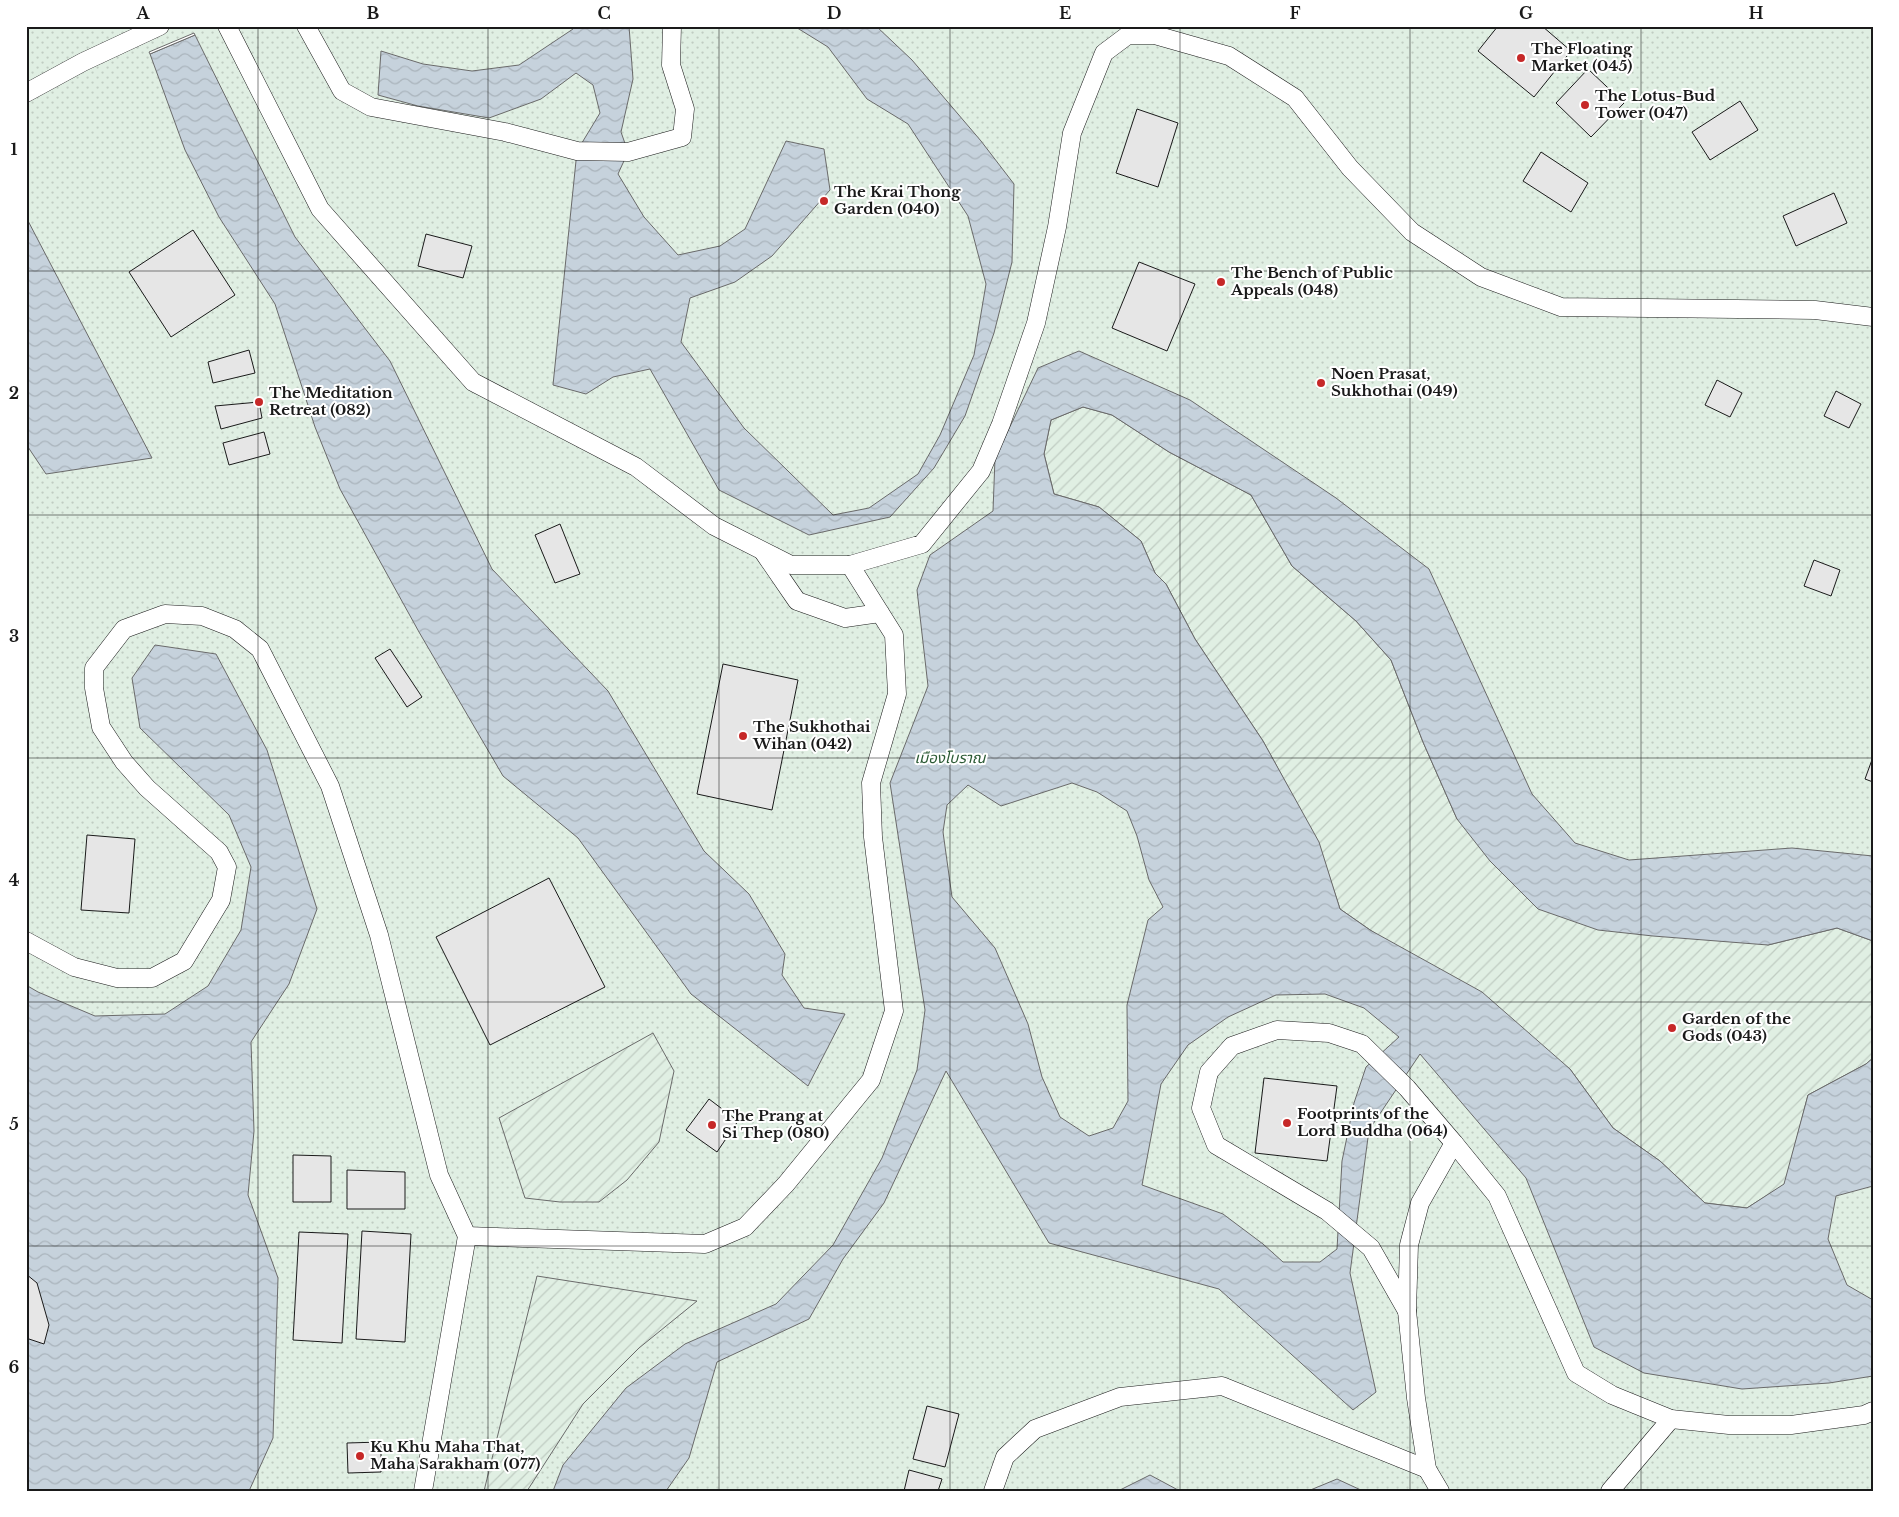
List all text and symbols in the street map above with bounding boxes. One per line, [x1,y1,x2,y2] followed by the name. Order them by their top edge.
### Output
[136,3,151,23] text: A
[367,3,380,23] text: B
[597,3,611,23] text: C
[827,3,841,23] text: D
[1059,3,1071,23] text: E
[1289,3,1301,23] text: F
[1519,3,1533,23] text: G
[1748,3,1764,23] text: H
[1531,39,1633,75] place label: The Floating Market (045)
[1515,52,1527,64] marker: The Floating Market (045)
[1595,86,1716,122] place label: The Lotus-Bud Tower (047)
[1579,99,1591,111] marker: The Lotus-Bud Tower (047)
[11,139,18,159] text: 1
[834,182,961,218] place label: The Krai Thong Garden (040)
[818,195,830,207] marker: The Krai Thong Garden (040)
[1230,263,1393,299] place label: The Bench of Public Appeals (048)
[1215,276,1227,288] marker: The Bench of Public Appeals (048)
[1331,364,1458,400] place label: Noen Prasat, Sukhothai (049)
[1315,377,1327,389] marker: Noen Prasat, Sukhothai (049)
[9,383,19,403] text: 2
[269,383,393,419] place label: The Meditation Retreat (082)
[253,396,265,408] marker: The Meditation Retreat (082)
[9,626,19,646] text: 3
[752,717,871,753] place label: The Sukhothai Wihan (042)
[737,730,749,742] marker: The Sukhothai Wihan (042)
[915,748,987,767] park label: เมืองโบราณ
[9,870,19,890] text: 4
[1682,1009,1791,1045] place label: Garden of the Gods (043)
[1666,1022,1678,1034] marker: Garden of the Gods (043)
[1297,1104,1448,1140] place label: Footprints of the Lord Buddha (064)
[722,1106,829,1142] place label: The Prang at Si Thep (080)
[9,1114,19,1134] text: 5
[1281,1117,1293,1129] marker: Footprints of the Lord Buddha (064)
[706,1119,718,1131] marker: The Prang at Si Thep (080)
[9,1357,20,1377] text: 6
[370,1437,541,1473] place label: Ku Khu Maha That, Maha Sarakham (077)
[354,1450,366,1462] marker: Ku Khu Maha That, Maha Sarakham (077)

